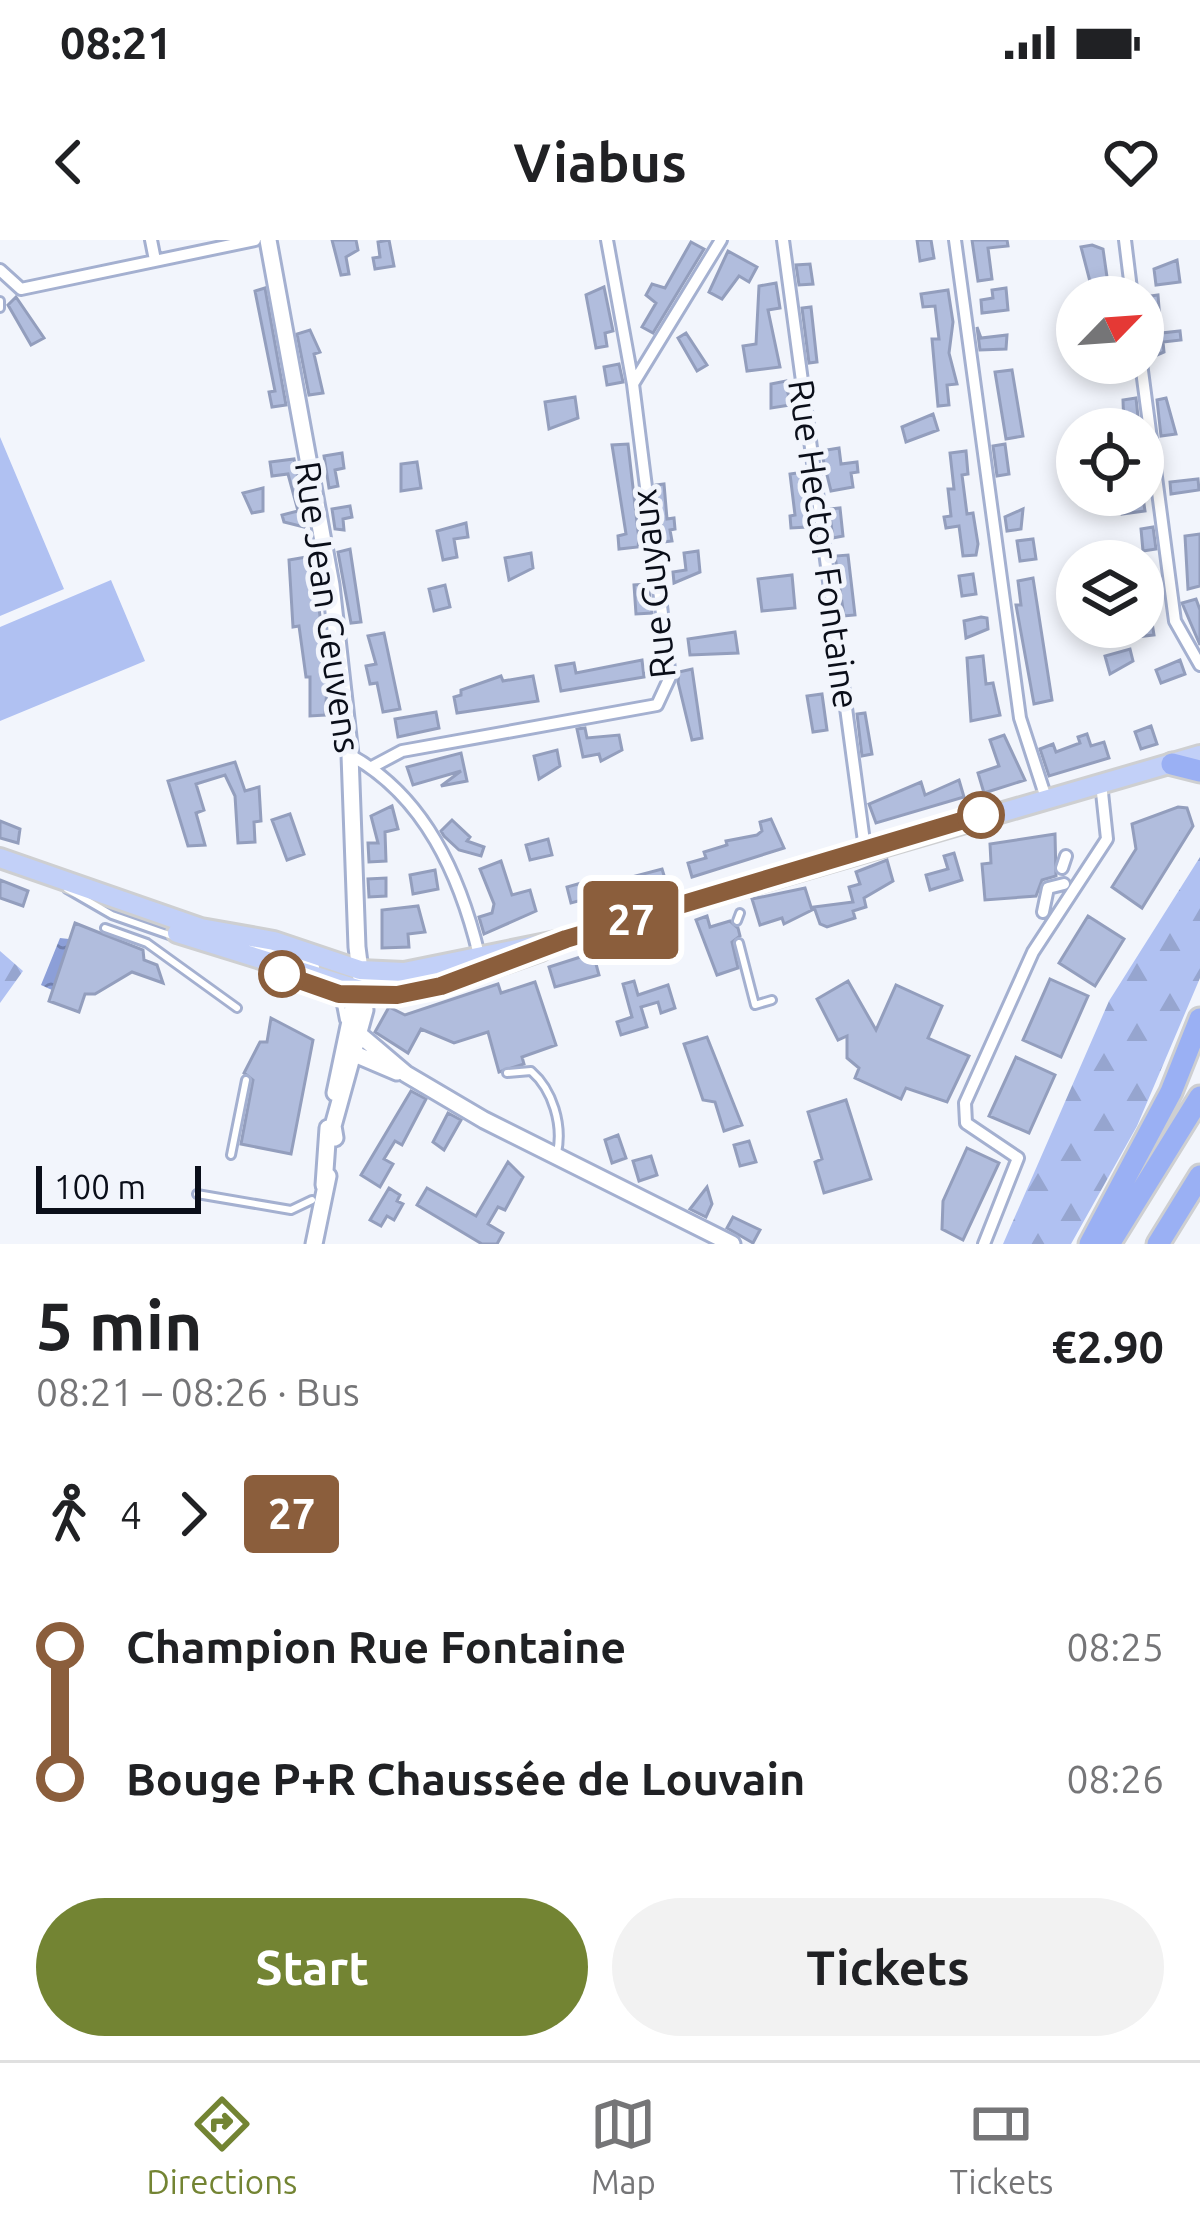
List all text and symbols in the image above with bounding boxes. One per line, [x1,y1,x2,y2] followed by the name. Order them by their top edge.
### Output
[60,17,173,68] text: 08:21
[36,129,102,195] icon: back
[1098,129,1164,195] icon: heart
[513,132,687,192] text: Viabus
[1056,276,1164,384] north arrow
[1056,276,1164,648] map controls
[781,377,868,711] street label: Rue Hector Fontaine
[1056,408,1164,516] button: locate
[288,459,369,755] street label: Rue Jean Geuvens
[622,487,683,681] street label: Rue Guyaux
[1056,540,1164,648] button: layers
[959,793,1003,837] unlabelled marker
[577,881,685,959] line badge: 27
[607,896,655,943] text: 27
[260,952,304,996] unlabelled marker
[36,1160,201,1213] scale bar
[54,1168,146,1205] text: 100 m
[36,1288,203,1362] text: 5 min
[1051,1321,1164,1372] text: €2.90
[36,1370,360,1413] text: 08:21 – 08:26 · Bus
[36,1481,102,1547] icon: walk
[160,1481,226,1547] icon: forward
[268,1490,315,1537] text: 27
[120,1493,142,1536] text: 4
[126,1621,626,1672] text: Champion Rue Fontaine
[1066,1625,1164,1668] text: 08:25
[126,1753,805,1804] text: Bouge P+R Chaussée de Louvain
[1066,1757,1164,1800] text: 08:26
[36,1898,588,2036] button: Start
[612,1898,1164,2036] button: Tickets
[147,2091,297,2200] tab: Directions
[590,2091,656,2200] tab: Map
[949,2091,1053,2200] tab: Tickets

